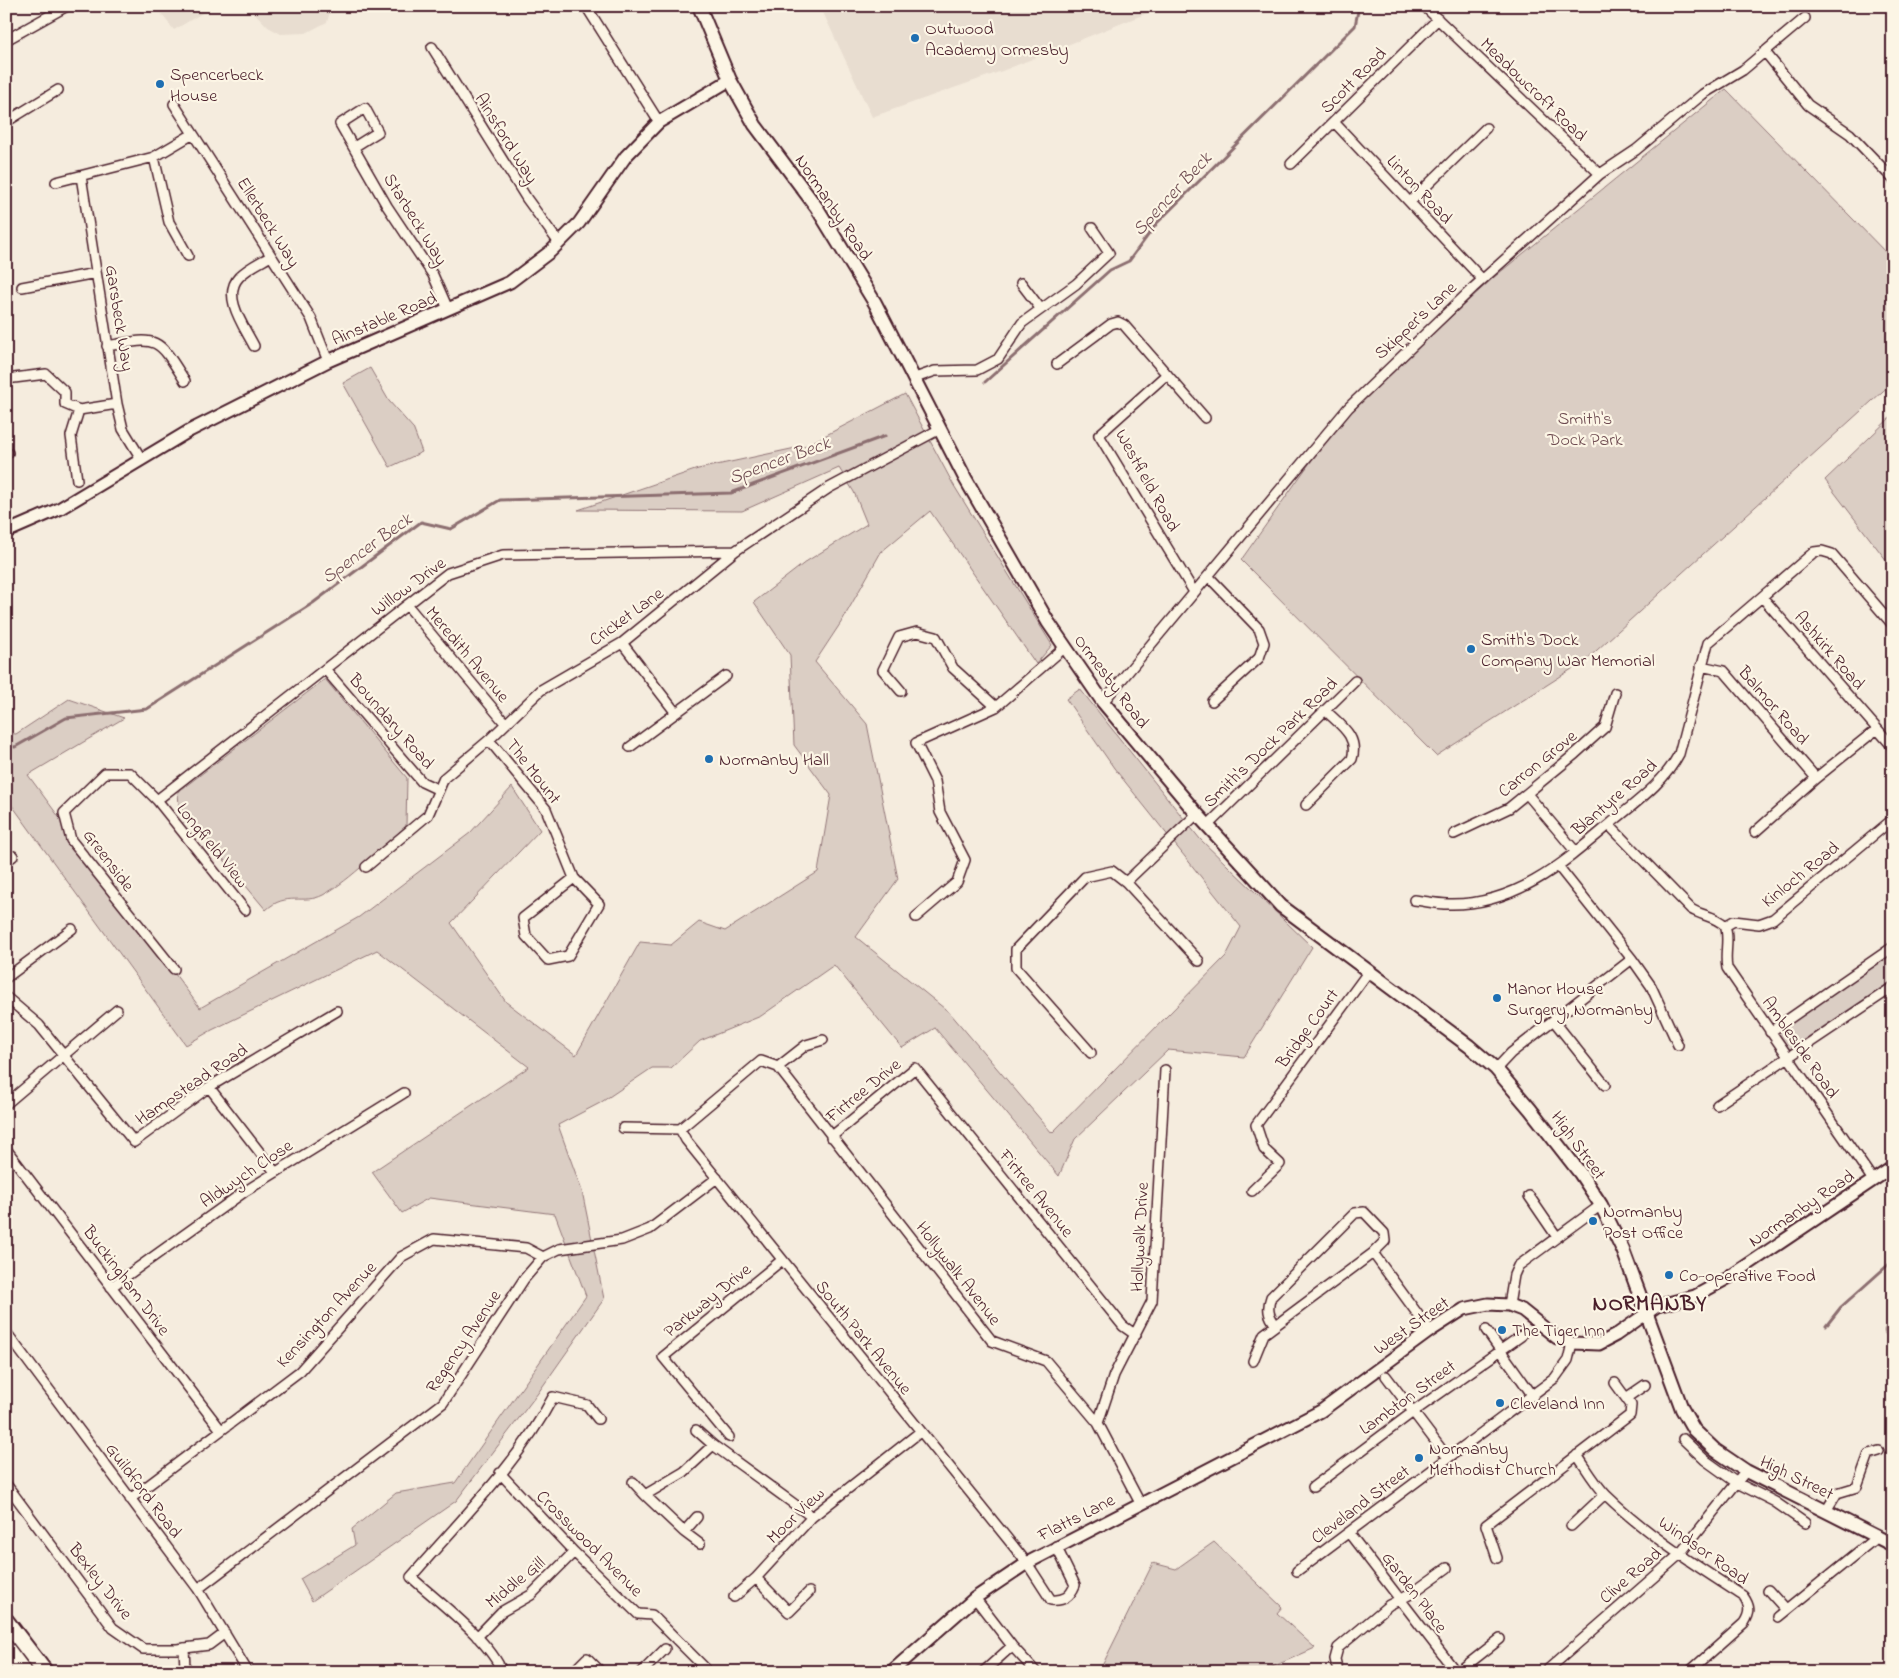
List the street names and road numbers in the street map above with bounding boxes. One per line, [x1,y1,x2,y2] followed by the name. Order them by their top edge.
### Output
[1473,32,1592,148] street label: Meadowcroft Road
[1315,42,1394,121] street label: Scott Road
[467,89,544,190] street label: Ainsford Way
[787,150,877,266] street label: Normanby Road
[1379,150,1458,231] street label: Linton Road
[376,169,453,271] street label: Starbeck Way
[229,173,305,273] street label: Ellerbeck Way
[97,263,139,373] street label: Garsbeck Way
[1369,276,1464,367] street label: Skipper's Lane
[328,286,441,354] street label: Ainstable Road
[1107,425,1185,537] street label: Westfield Road
[366,551,453,624] street label: Willow Drive
[585,581,671,654] street label: Cricket Lane
[418,601,515,710] street label: Meredith Avenue
[1787,606,1870,696] street label: Ashkirk Road
[1066,630,1154,735] street label: Ormesby Road
[1730,660,1814,752] street label: Balmor Road
[341,668,440,776] street label: Boundary Road
[1198,672,1344,815] street label: Smith's Dock Park Road
[1493,724,1584,805] street label: Carron Grove
[499,734,566,811] street label: The Mount
[1566,754,1664,844] street label: Blantyre Road
[168,798,254,895] street label: Longfield View
[75,824,140,899] street label: Greenside
[1757,836,1846,915] street label: Kinloch Road
[1270,984,1347,1076] street label: Bridge Court
[1754,992,1844,1104] street label: Ambleside Road
[131,1038,254,1133] street label: Hampstead Road
[820,1052,908,1131] street label: Firtree Drive
[1543,1106,1611,1187] street label: High Street
[195,1133,300,1215] street label: Aldwych Close
[991,1144,1080,1245] street label: Firtree Avenue
[1744,1165,1860,1255] street label: Normanby Road
[1125,1181,1157,1293] street label: Hollywalk Drive
[908,1217,1007,1333] street label: Hollywalk Avenue
[74,1220,176,1343] street label: Buckingham Drive
[271,1255,385,1375] street label: Kensington Avenue
[659,1257,758,1345] street label: Parkway Drive
[808,1275,918,1402] street label: South Park Avenue
[420,1285,510,1399] street label: Regency Avenue
[1369,1291,1455,1362] street label: West Street
[1354,1355,1462,1443] street label: Lambton Street
[98,1438,187,1545] street label: Guildford Road
[1754,1450,1838,1509] street label: High Street
[1306,1460,1416,1552] street label: Cleveland Street
[761,1482,832,1551] street label: Moor View
[529,1485,649,1604] street label: Crosswood Avenue
[1033,1488,1121,1550] street label: Flatts Lane
[1652,1511,1753,1592] street label: Windsor Road
[60,1537,138,1627] street label: Bexley Drive
[1594,1542,1668,1611] street label: Clive Road
[1374,1547,1453,1640] street label: Garden Place
[481,1551,552,1616] street label: Middle Gill

